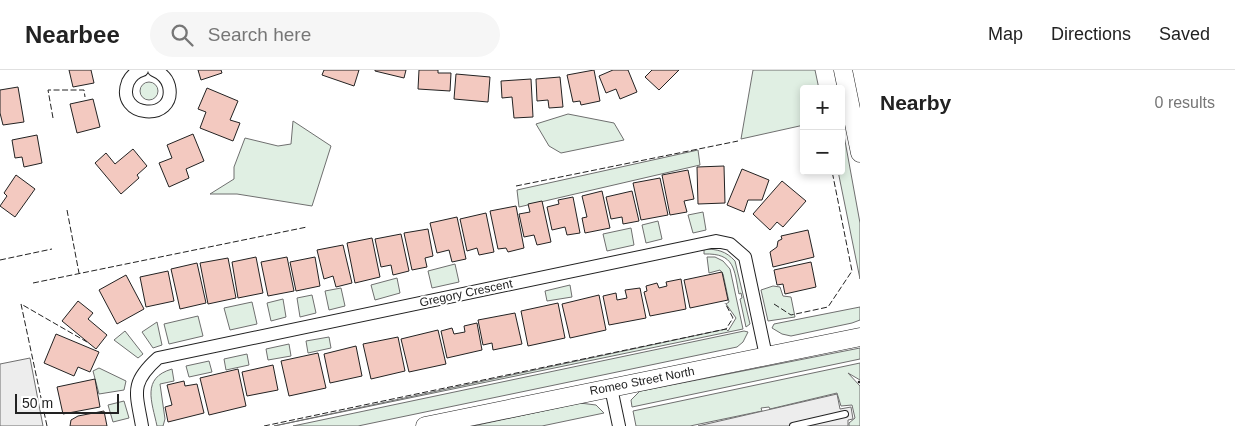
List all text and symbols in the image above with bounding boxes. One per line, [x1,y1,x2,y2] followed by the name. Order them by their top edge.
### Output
[150,12,500,57] search box
[25,21,120,48] text: Nearbee
[168,21,196,49] icon: search
[208,24,311,45] text: Search here
[988,24,1023,44] text: Map
[1051,24,1131,44] text: Directions
[1159,24,1210,44] text: Saved
[800,85,845,175] map controls
[800,85,845,130] button: +
[880,91,951,114] text: Nearby
[1155,94,1215,111] text: 0 results
[800,130,845,175] button: −
[418,276,514,310] street label: Gregory Crescent
[588,364,696,398] street label: Romeo Street North
[15,391,119,414] scale bar
[22,395,53,411] text: 50 m

